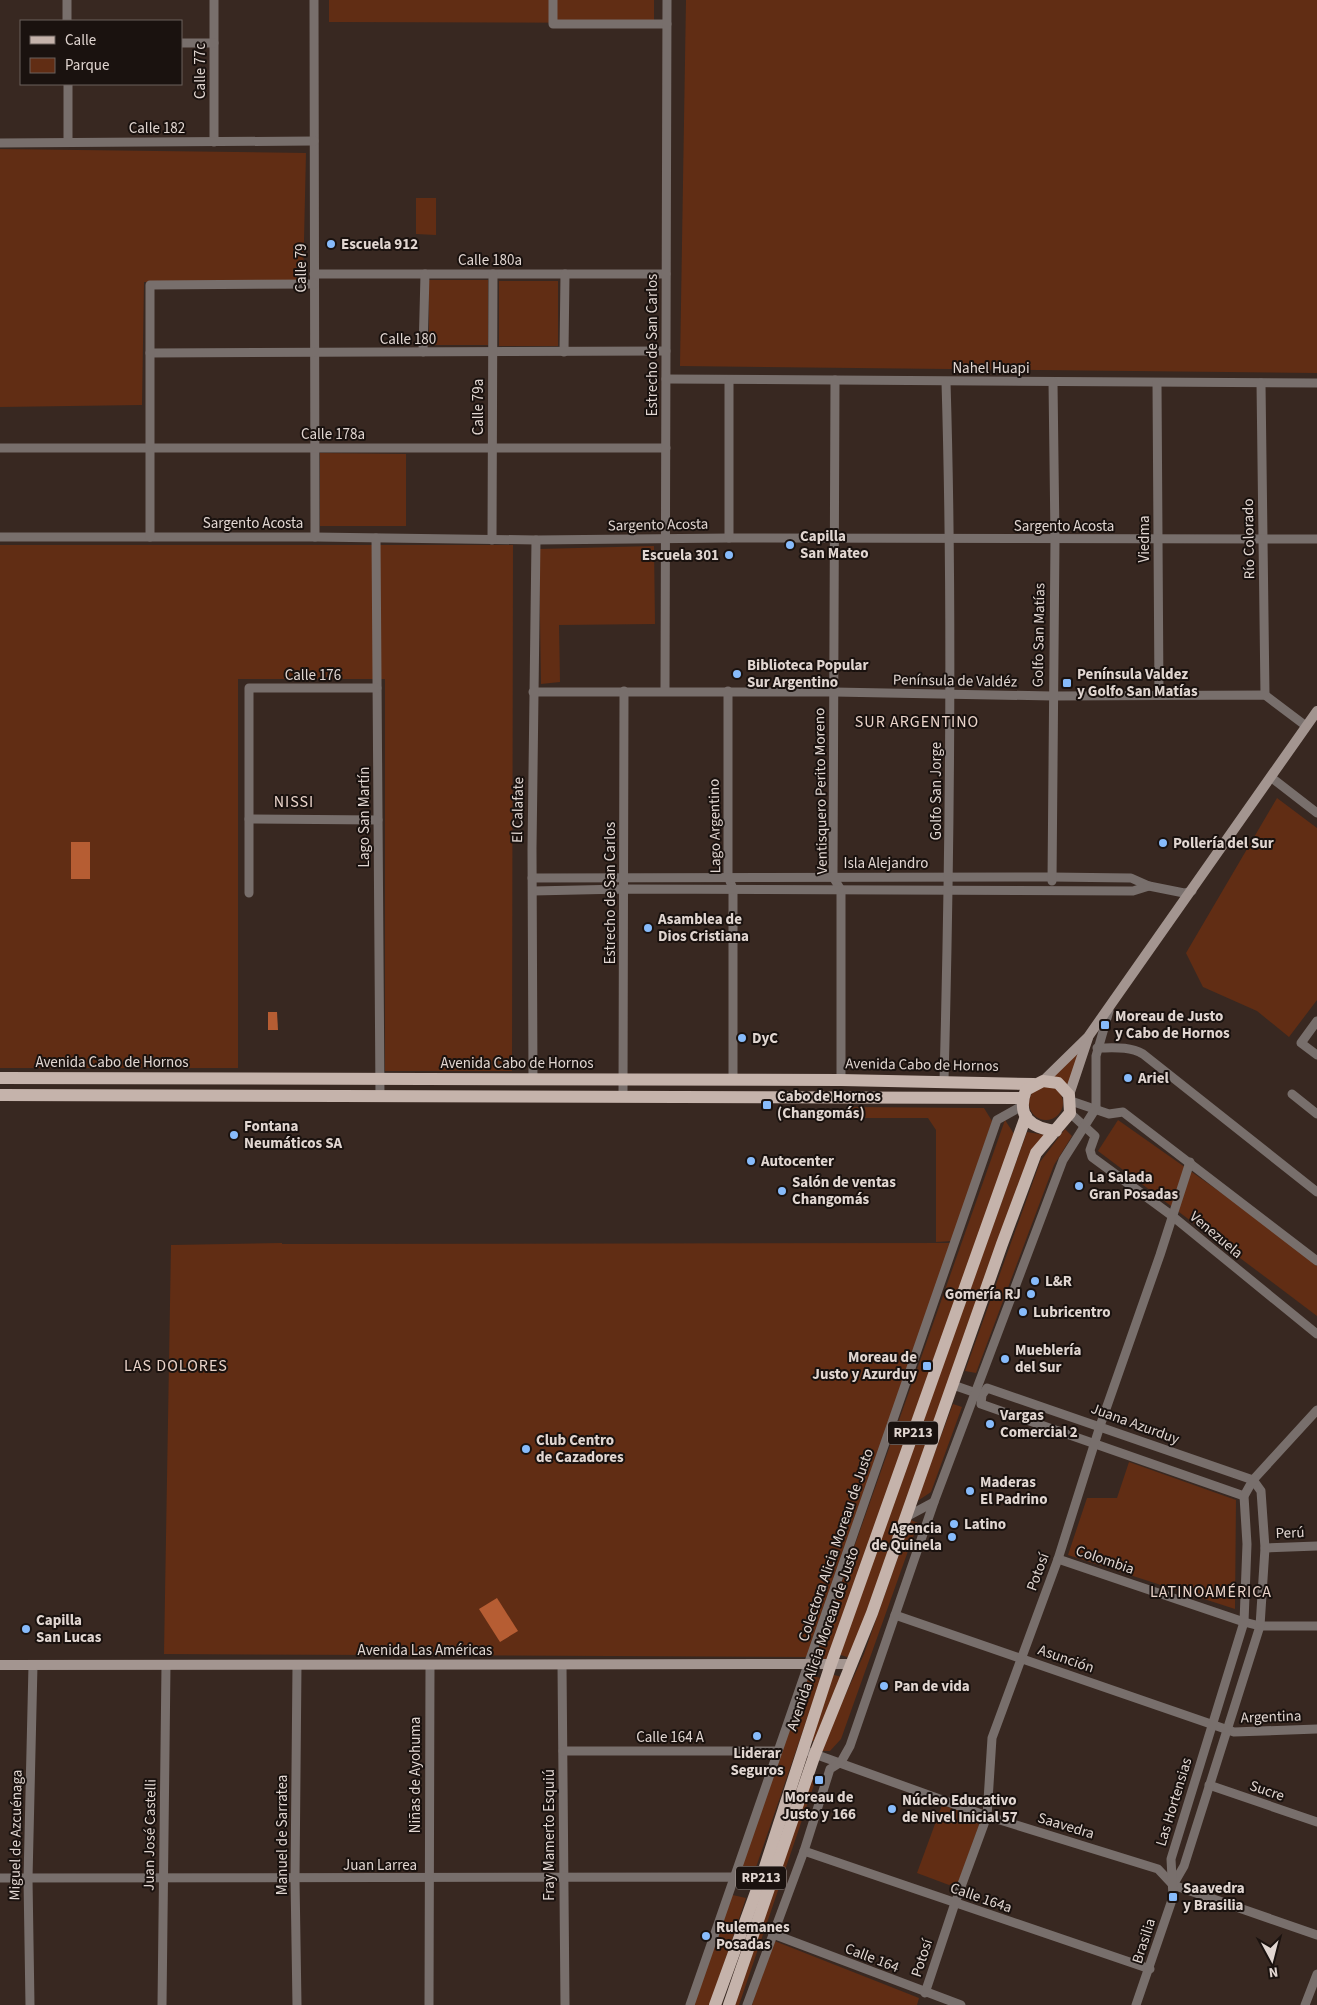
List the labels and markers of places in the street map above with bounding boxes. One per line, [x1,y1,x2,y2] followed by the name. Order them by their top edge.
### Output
[341,234,418,255] place label: Escuela 912
[325,238,337,250] marker: Escuela 912
[800,526,868,564] place label: Capilla San Mateo
[784,539,796,551] marker: Capilla San Mateo
[642,545,719,566] place label: Escuela 301
[723,549,735,561] marker: Escuela 301
[747,655,868,693] place label: Biblioteca Popular Sur Argentino
[1077,664,1198,702] place label: Península Valdez y Golfo San Matías
[731,668,743,680] marker: Biblioteca Popular Sur Argentino
[1061,677,1073,689] marker: Península Valdez y Golfo San Matías
[1173,833,1274,854] place label: Pollería del Sur
[1157,837,1169,849] marker: Pollería del Sur
[657,909,749,947] place label: Asamblea de Dios Cristiana
[642,922,654,934] marker: Asamblea de Dios Cristiana
[1115,1006,1230,1044] place label: Moreau de Justo y Cabo de Hornos
[1099,1019,1111,1031] marker: Moreau de Justo y Cabo de Hornos
[752,1028,778,1049] place label: DyC
[736,1032,748,1044] marker: DyC
[1137,1068,1169,1089] place label: Ariel
[1122,1072,1134,1084] marker: Ariel
[777,1086,881,1124] place label: Cabo de Hornos (Changomás)
[761,1099,773,1111] marker: Cabo de Hornos (Changomás)
[244,1116,342,1154] place label: Fontana Neumáticos SA
[228,1129,240,1141] marker: Fontana Neumáticos SA
[760,1151,834,1172] place label: Autocenter
[745,1155,757,1167] marker: Autocenter
[1089,1167,1179,1205] place label: La Salada Gran Posadas
[792,1172,896,1210] place label: Salón de ventas Changomás
[1073,1180,1085,1192] marker: La Salada Gran Posadas
[776,1185,788,1197] marker: Salón de ventas Changomás
[1045,1271,1072,1292] place label: L&R
[1029,1275,1041,1287] marker: L&R
[945,1284,1021,1305] place label: Gomería RJ
[1025,1288,1037,1300] marker: Gomería RJ
[1033,1302,1111,1323] place label: Lubricentro
[1017,1306,1029,1318] marker: Lubricentro
[1015,1340,1081,1378] place label: Mueblería del Sur
[812,1347,917,1385] place label: Moreau de Justo y Azurduy
[999,1353,1011,1365] marker: Mueblería del Sur
[921,1360,933,1372] marker: Moreau de Justo y Azurduy
[999,1405,1078,1443] place label: Vargas Comercial 2
[984,1418,996,1430] marker: Vargas Comercial 2
[536,1430,624,1468] place label: Club Centro de Cazadores
[520,1443,532,1455] marker: Club Centro de Cazadores
[980,1472,1047,1510] place label: Maderas El Padrino
[964,1485,976,1497] marker: Maderas El Padrino
[964,1514,1006,1535] place label: Latino
[871,1518,942,1556] place label: Agencia de Quinela
[948,1518,960,1530] marker: Latino
[946,1531,958,1543] marker: Agencia de Quinela
[36,1610,102,1648] place label: Capilla San Lucas
[20,1623,32,1635] marker: Capilla San Lucas
[894,1676,970,1697] place label: Pan de vida
[878,1680,890,1692] marker: Pan de vida
[751,1730,763,1742] marker: Liderar Seguros
[730,1743,784,1781] place label: Liderar Seguros
[813,1774,825,1786] marker: Moreau de Justo y 166
[782,1787,856,1825] place label: Moreau de Justo y 166
[902,1790,1018,1828] place label: Núcleo Educativo de Nivel Inicial 57
[886,1803,898,1815] marker: Núcleo Educativo de Nivel Inicial 57
[1183,1878,1245,1916] place label: Saavedra y Brasilia
[1167,1891,1179,1903] marker: Saavedra y Brasilia
[716,1917,790,1955] place label: Rulemanes Posadas
[700,1930,712,1942] marker: Rulemanes Posadas

